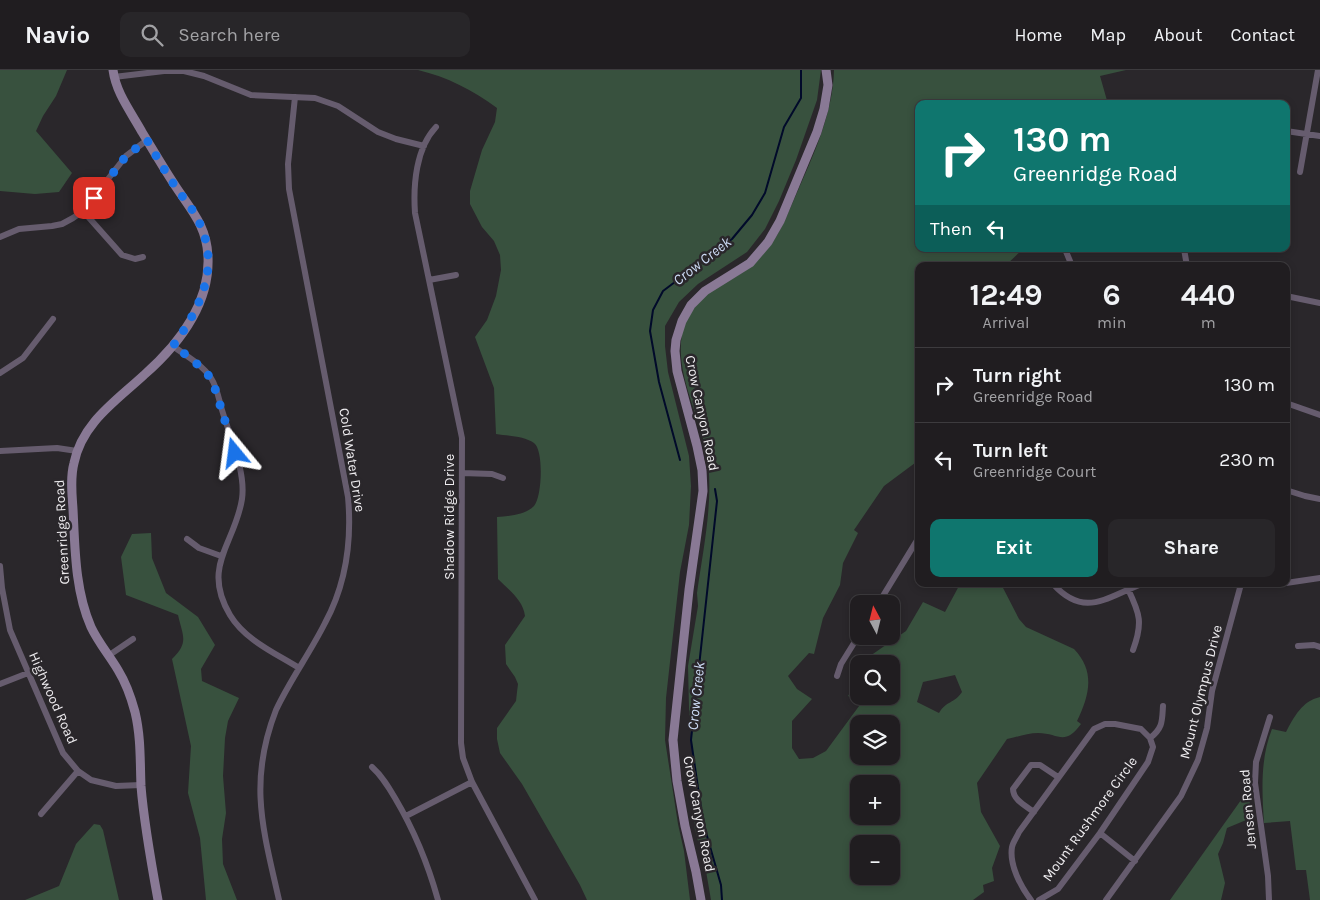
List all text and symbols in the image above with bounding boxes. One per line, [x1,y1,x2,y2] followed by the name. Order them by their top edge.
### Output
[120,12,470,57] search box
[25,21,90,49] text: Navio
[138,21,166,49] icon: search
[178,24,280,46] text: Search here
[1014,24,1062,46] text: Home
[1090,24,1126,46] text: Map
[1154,24,1203,46] text: About
[1231,24,1295,46] text: Contact
[1013,119,1111,160] text: 130 m
[930,120,995,185] icon: right
[1013,161,1178,187] text: Greenridge Road
[73,177,115,219] pin
[80,184,108,212] icon: arrive
[982,215,1010,243] icon: left
[930,218,972,240] text: Then
[669,233,735,289] water label: Crow Creek
[969,277,1043,313] text: 12:49
[1103,277,1121,313] text: 6
[1181,277,1236,313] text: 440
[983,313,1029,332] text: Arrival
[1097,313,1126,332] text: min
[1201,313,1216,332] text: m
[681,354,723,472] street label: Crow Canyon Road
[973,365,1062,387] text: Turn right
[930,371,958,399] icon: right
[1224,374,1275,396] text: 130 m
[973,387,1093,406] text: Greenridge Road
[335,407,369,513] street label: Cold Water Drive
[208,426,260,478] position arrow
[973,440,1048,462] text: Turn left
[930,446,958,474] icon: left
[1219,449,1275,471] text: 230 m
[441,454,458,580] street label: Shadow Ridge Drive
[973,462,1096,481] text: Greenridge Court
[51,479,73,585] street label: Greenridge Road
[930,519,1098,577] button: Exit
[1108,519,1275,577] button: Share
[850,595,900,645] north arrow
[850,595,900,885] map controls
[1176,623,1226,761] street label: Mount Olympus Drive
[25,649,81,747] street label: Highwood Road
[850,655,900,705] button: search
[683,661,709,731] water label: Crow Creek
[850,715,900,765] button: layers
[1039,753,1141,885] street label: Mount Rushmore Circle
[679,755,719,873] street label: Crow Canyon Road
[1236,768,1260,850] street label: Jensen Road
[850,775,900,825] button: +
[850,835,900,885] button: −

